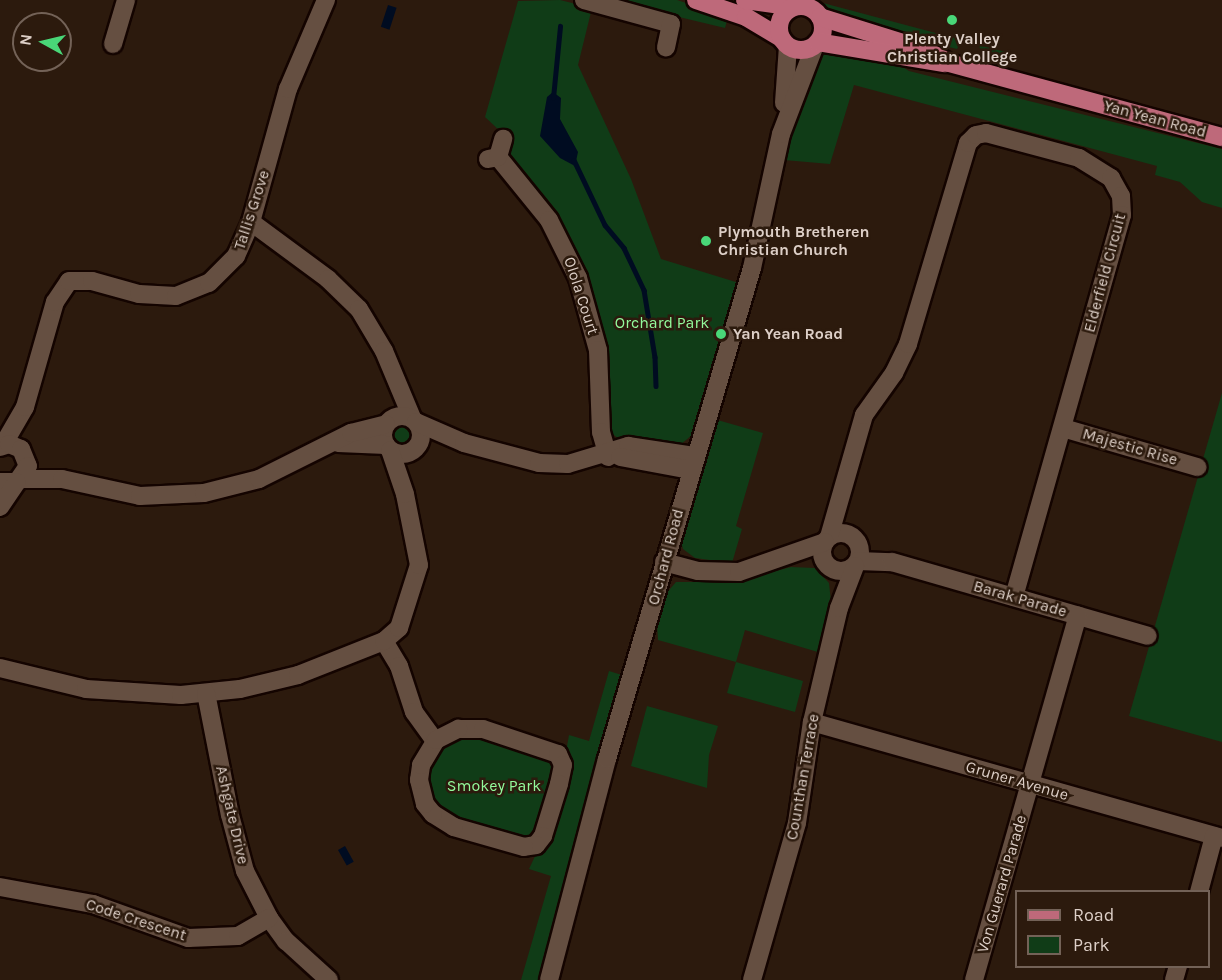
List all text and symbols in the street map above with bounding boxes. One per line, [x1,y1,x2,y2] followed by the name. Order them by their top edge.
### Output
[12,12,72,72] north arrow
[945,13,959,27] marker: Plenty Valley Christian College
[887,29,1017,67] place label: Plenty Valley Christian College
[15,33,36,47] text: N
[1102,96,1208,142] street label: Yan Yean Road
[230,168,274,252] street label: Tallis Grove
[1080,211,1130,335] street label: Elderfield Circuit
[718,222,869,260] place label: Plymouth Bretheren Christian Church
[699,234,713,248] marker: Plymouth Bretheren Christian Church
[559,255,603,337] street label: Olola Court
[615,313,709,333] park label: Orchard Park
[733,324,843,344] place label: Yan Yean Road
[714,327,728,341] marker: Yan Yean Road
[1080,424,1180,470] street label: Majestic Rise
[644,507,688,607] street label: Orchard Road
[971,577,1069,621] street label: Barak Parade
[782,712,824,842] street label: Counthan Terrace
[963,757,1071,805] street label: Gruner Avenue
[211,764,253,866] street label: Ashgate Drive
[447,776,541,796] park label: Smokey Park
[973,813,1031,955] street label: Von Guerard Parade
[1015,890,1210,968] legend
[83,895,189,945] street label: Code Crescent
[1073,904,1114,926] text: Road
[1073,934,1110,956] text: Park

